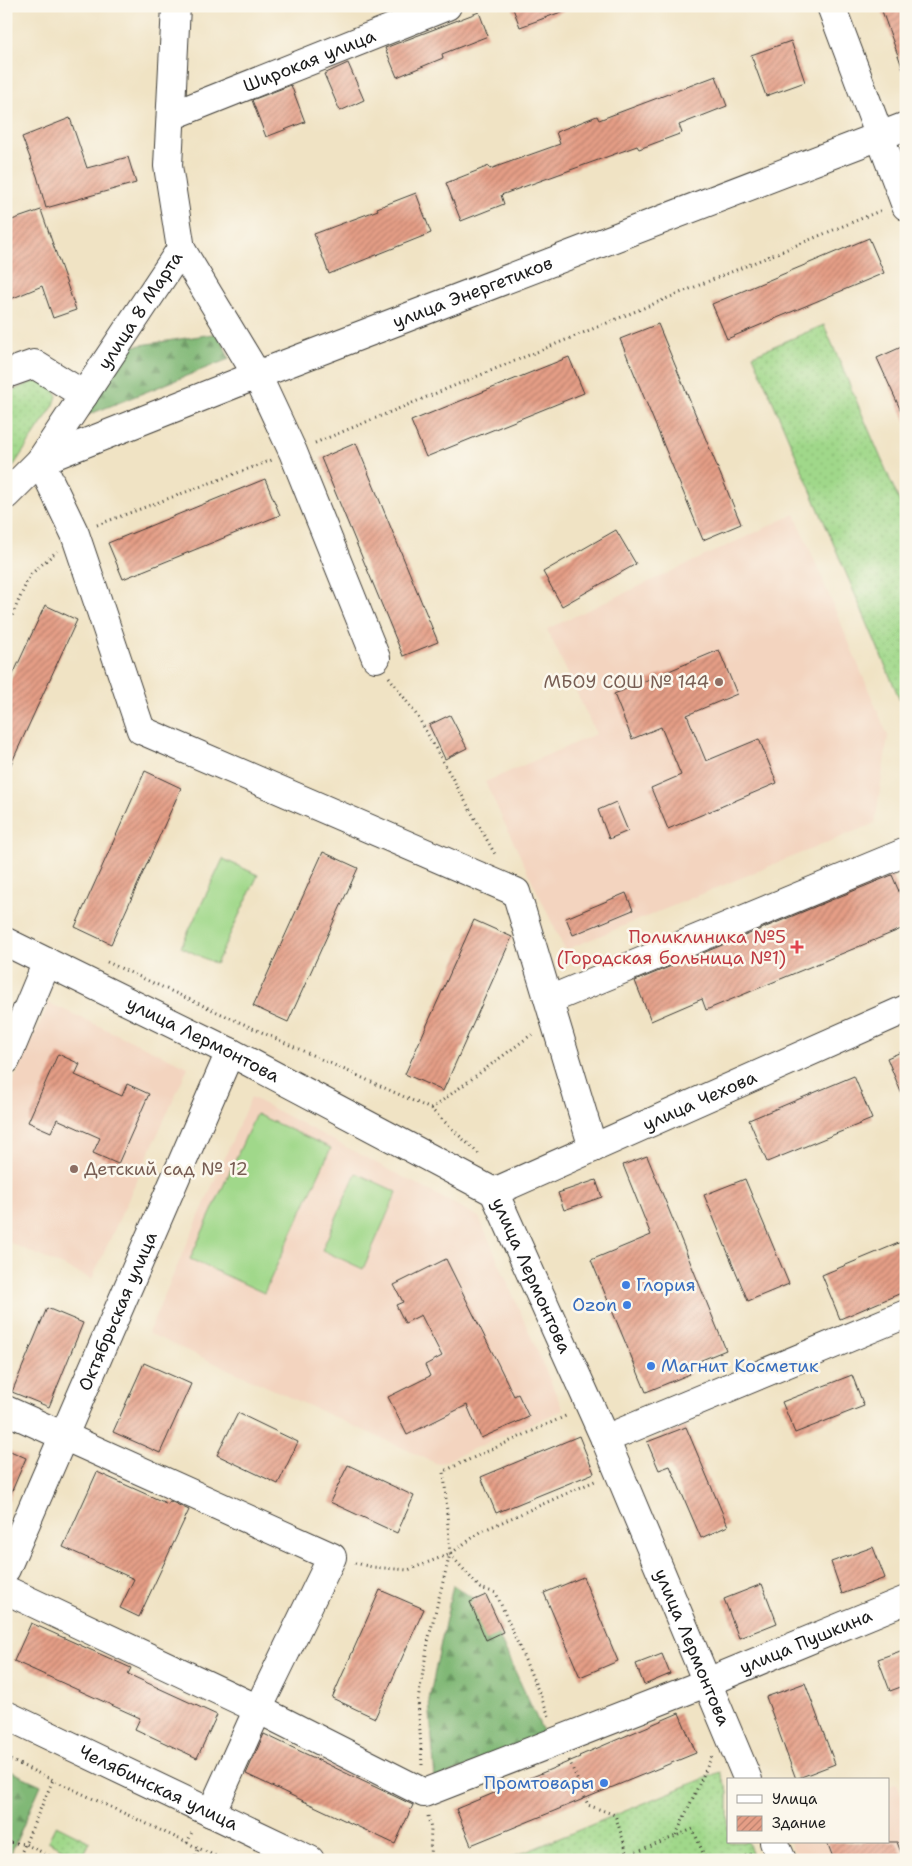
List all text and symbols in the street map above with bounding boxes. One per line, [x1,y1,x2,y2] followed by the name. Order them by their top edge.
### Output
[240,24,379,98] street label: Широкая улица
[92,247,188,374] street label: улица 8 Марта
[389,251,556,334] street label: улица Энергетиков
[544,670,709,694] place label: МБОУ СОШ № 144
[713,676,725,688] marker: МБОУ СОШ № 144
[556,925,786,970] place label: Поликлиника №5 (Городская больница №1)
[790,940,804,954] marker: Поликлиника №5 (Городская больница №1)
[123,991,284,1088] street label: улица Лермонтова
[639,1065,760,1136] street label: улица Чехова
[84,1157,248,1181] place label: Детский сад № 12
[68,1163,80,1175] marker: Детский сад № 12
[486,1194,577,1357] street label: улица Лермонтова
[73,1228,163,1395] street label: Октябрьская улица
[636,1273,696,1297] place label: Глория
[620,1279,632,1291] marker: Глория
[572,1293,617,1317] place label: Ozon
[621,1299,633,1311] marker: Ozon
[661,1354,819,1378] place label: Магнит Косметик
[645,1360,657,1372] marker: Магнит Косметик
[649,1565,736,1729] street label: улица Лермонтова
[736,1603,876,1679] street label: улица Пушкина
[75,1740,242,1836] street label: Челябинская улица
[484,1771,594,1795] place label: Промтовары
[598,1777,610,1789] marker: Промтовары
[727,1778,890,1844] legend
[772,1789,818,1809] text: Улица
[772,1813,826,1833] text: Здание

